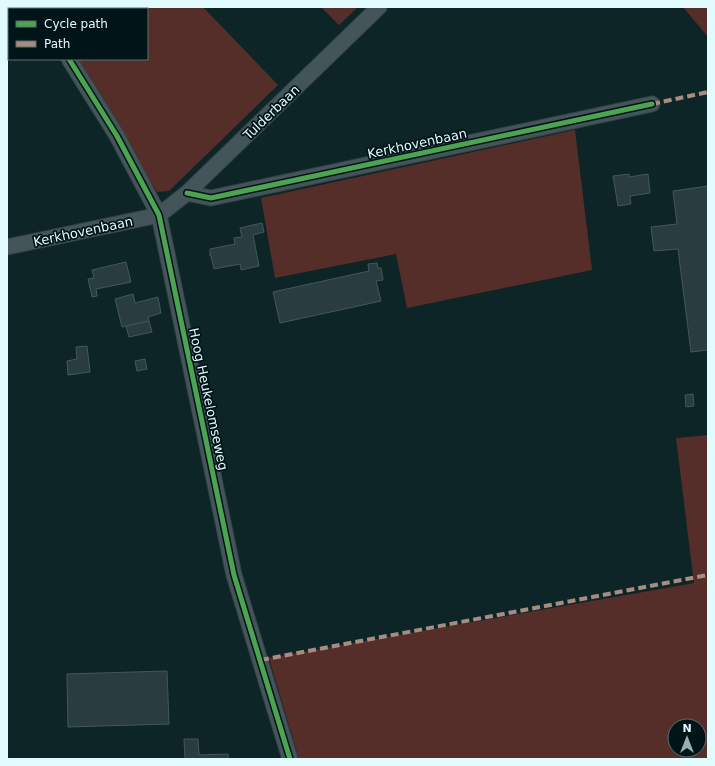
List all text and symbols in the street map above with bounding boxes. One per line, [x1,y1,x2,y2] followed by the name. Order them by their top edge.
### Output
[8,8,148,60] legend
[44,17,108,31] text: Cycle path
[44,37,70,51] text: Path
[240,82,302,143] street label: Tulderbaan
[366,126,468,161] street label: Kerkhovenbaan
[32,214,134,249] street label: Kerkhovenbaan
[186,327,231,472] street label: Hoog Heukelomseweg
[667,718,707,758] north arrow
[682,722,692,735] text: N

